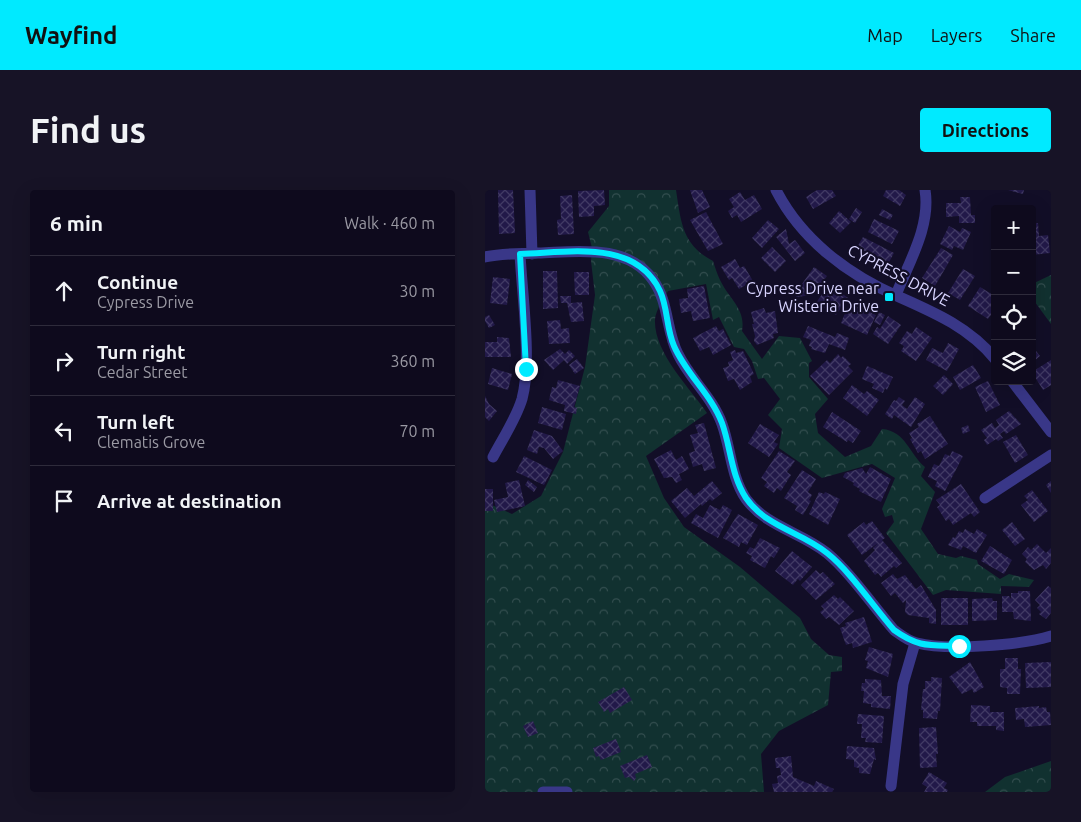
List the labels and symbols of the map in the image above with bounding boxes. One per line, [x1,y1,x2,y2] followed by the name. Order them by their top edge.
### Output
[845,241,953,309] street label: CYPRESS DRIVE
[746,279,879,315] place label: Cypress Drive near Wisteria Drive
[883,291,895,303] marker: Cypress Drive near Wisteria Drive
[515,358,538,381] route end
[948,635,971,658] route start

